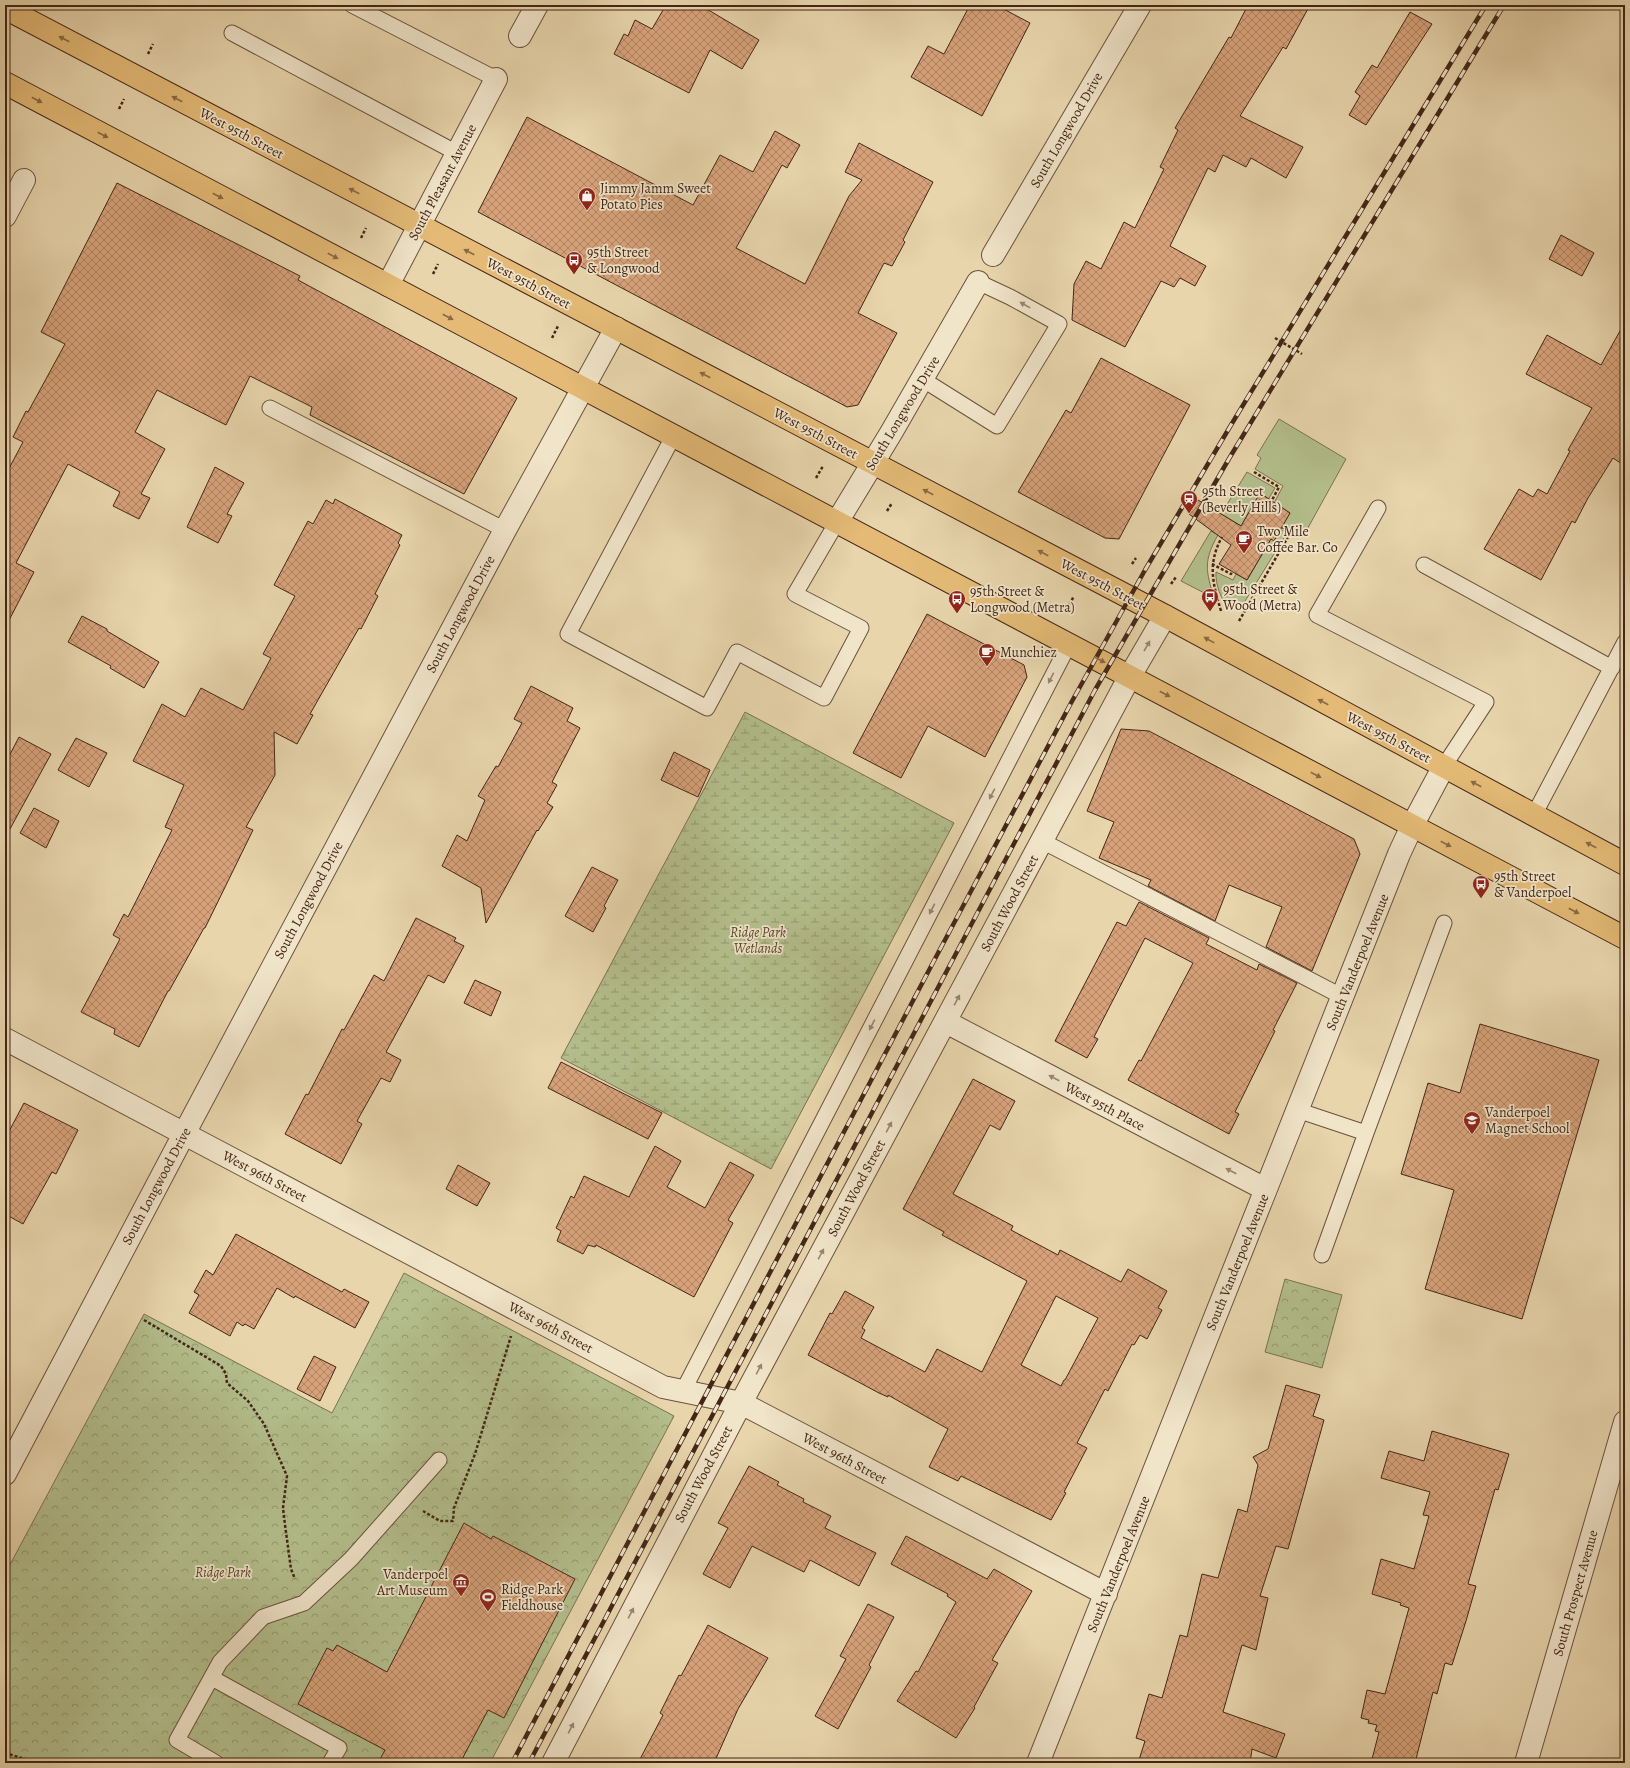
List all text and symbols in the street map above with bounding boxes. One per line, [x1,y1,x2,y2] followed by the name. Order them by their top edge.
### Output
[58,36,70,42] one-way arrow
[1026,69,1107,192] street label: South Longwood Drive
[171,95,183,102] one-way arrow
[31,97,42,104] one-way arrow
[195,103,288,164] street label: West 95th Street
[404,121,481,244] street label: South Pleasant Avenue
[97,132,109,138] one-way arrow
[600,179,711,214] place label: Jimmy Jamm Sweet Potato Pies
[577,186,597,211] shop icon: Jimmy Jamm Sweet Potato Pies
[349,188,360,194] one-way arrow
[212,192,224,199] one-way arrow
[587,243,660,278] place label: 95th Street & Longwood
[464,249,475,255] one-way arrow
[564,250,584,275] bus stop icon: 95th Street & Longwood
[327,253,339,260] one-way arrow
[482,253,575,314] street label: West 95th Street
[1019,301,1031,308] one-way arrow
[442,314,453,320] one-way arrow
[861,352,944,474] street label: South Longwood Drive
[699,372,711,378] one-way arrow
[769,403,862,464] street label: West 95th Street
[1202,482,1281,517] place label: 95th Street (Beverly Hills)
[922,489,934,495] one-way arrow
[1179,489,1199,514] station icon: 95th Street (Beverly Hills)
[1257,522,1338,557] place label: Two Mile Coffee Bar. Co
[1234,529,1254,554] cafe icon: Two Mile Coffee Bar. Co
[1037,549,1049,556] one-way arrow
[421,552,499,676] street label: South Longwood Drive
[1056,554,1149,615] street label: West 95th Street
[1222,580,1301,615] place label: 95th Street & Wood (Metra)
[970,582,1075,617] place label: 95th Street & Longwood (Metra)
[1200,587,1220,612] bus stop icon: 95th Street & Wood (Metra)
[947,589,967,614] bus stop icon: 95th Street & Longwood (Metra)
[1203,637,1215,644] one-way arrow
[1144,640,1151,652] one-way arrow
[977,642,997,667] cafe icon: Munchiez
[1000,643,1057,662] place label: Munchiez
[1094,657,1105,663] one-way arrow
[1048,672,1054,684] one-way arrow
[1159,691,1170,698] one-way arrow
[1318,699,1329,705] one-way arrow
[1342,707,1435,768] street label: West 95th Street
[1310,772,1321,778] one-way arrow
[1470,780,1482,787] one-way arrow
[988,788,995,800] one-way arrow
[269,838,347,962] street label: South Longwood Drive
[1440,841,1452,848] one-way arrow
[1585,842,1596,849] one-way arrow
[976,851,1043,955] street label: South Wood Street
[1494,867,1572,902] place label: 95th Street & Vanderpoel
[1471,874,1491,899] bus stop icon: 95th Street & Vanderpoel
[1321,891,1394,1033] street label: South Vanderpoel Avenue
[929,903,935,915] one-way arrow
[1568,908,1579,914] one-way arrow
[730,923,786,958] park label: Ridge Park Wetlands
[954,994,960,1006] one-way arrow
[869,1019,875,1030] one-way arrow
[1048,1075,1060,1082] one-way arrow
[1060,1077,1148,1136] street label: West 95th Place
[1484,1103,1570,1138] place label: Vanderpoel Magnet School
[1462,1110,1482,1135] school or university icon: Vanderpoel Magnet School
[886,1121,892,1133] one-way arrow
[117,1124,195,1248] street label: South Longwood Drive
[823,1136,890,1240] street label: South Wood Street
[218,1146,311,1207] street label: West 96th Street
[1225,1168,1237,1175] one-way arrow
[1201,1191,1274,1333] street label: South Vanderpoel Avenue
[818,1248,824,1260] one-way arrow
[504,1297,597,1358] street label: West 96th Street
[756,1363,763,1374] one-way arrow
[670,1422,737,1526] street label: South Wood Street
[798,1428,891,1489] street label: West 96th Street
[1082,1493,1155,1635] street label: South Vanderpoel Avenue
[1548,1528,1603,1659] street label: South Prospect Avenue
[195,1563,251,1582] park label: Ridge Park
[376,1565,449,1600] place label: Vanderpoel Art Museum
[451,1572,471,1597] museum icon: Vanderpoel Art Museum
[501,1580,563,1615] place label: Ridge Park Fieldhouse
[478,1587,498,1612] sports icon: Ridge Park Fieldhouse
[628,1607,634,1619] one-way arrow
[567,1723,574,1734] one-way arrow

